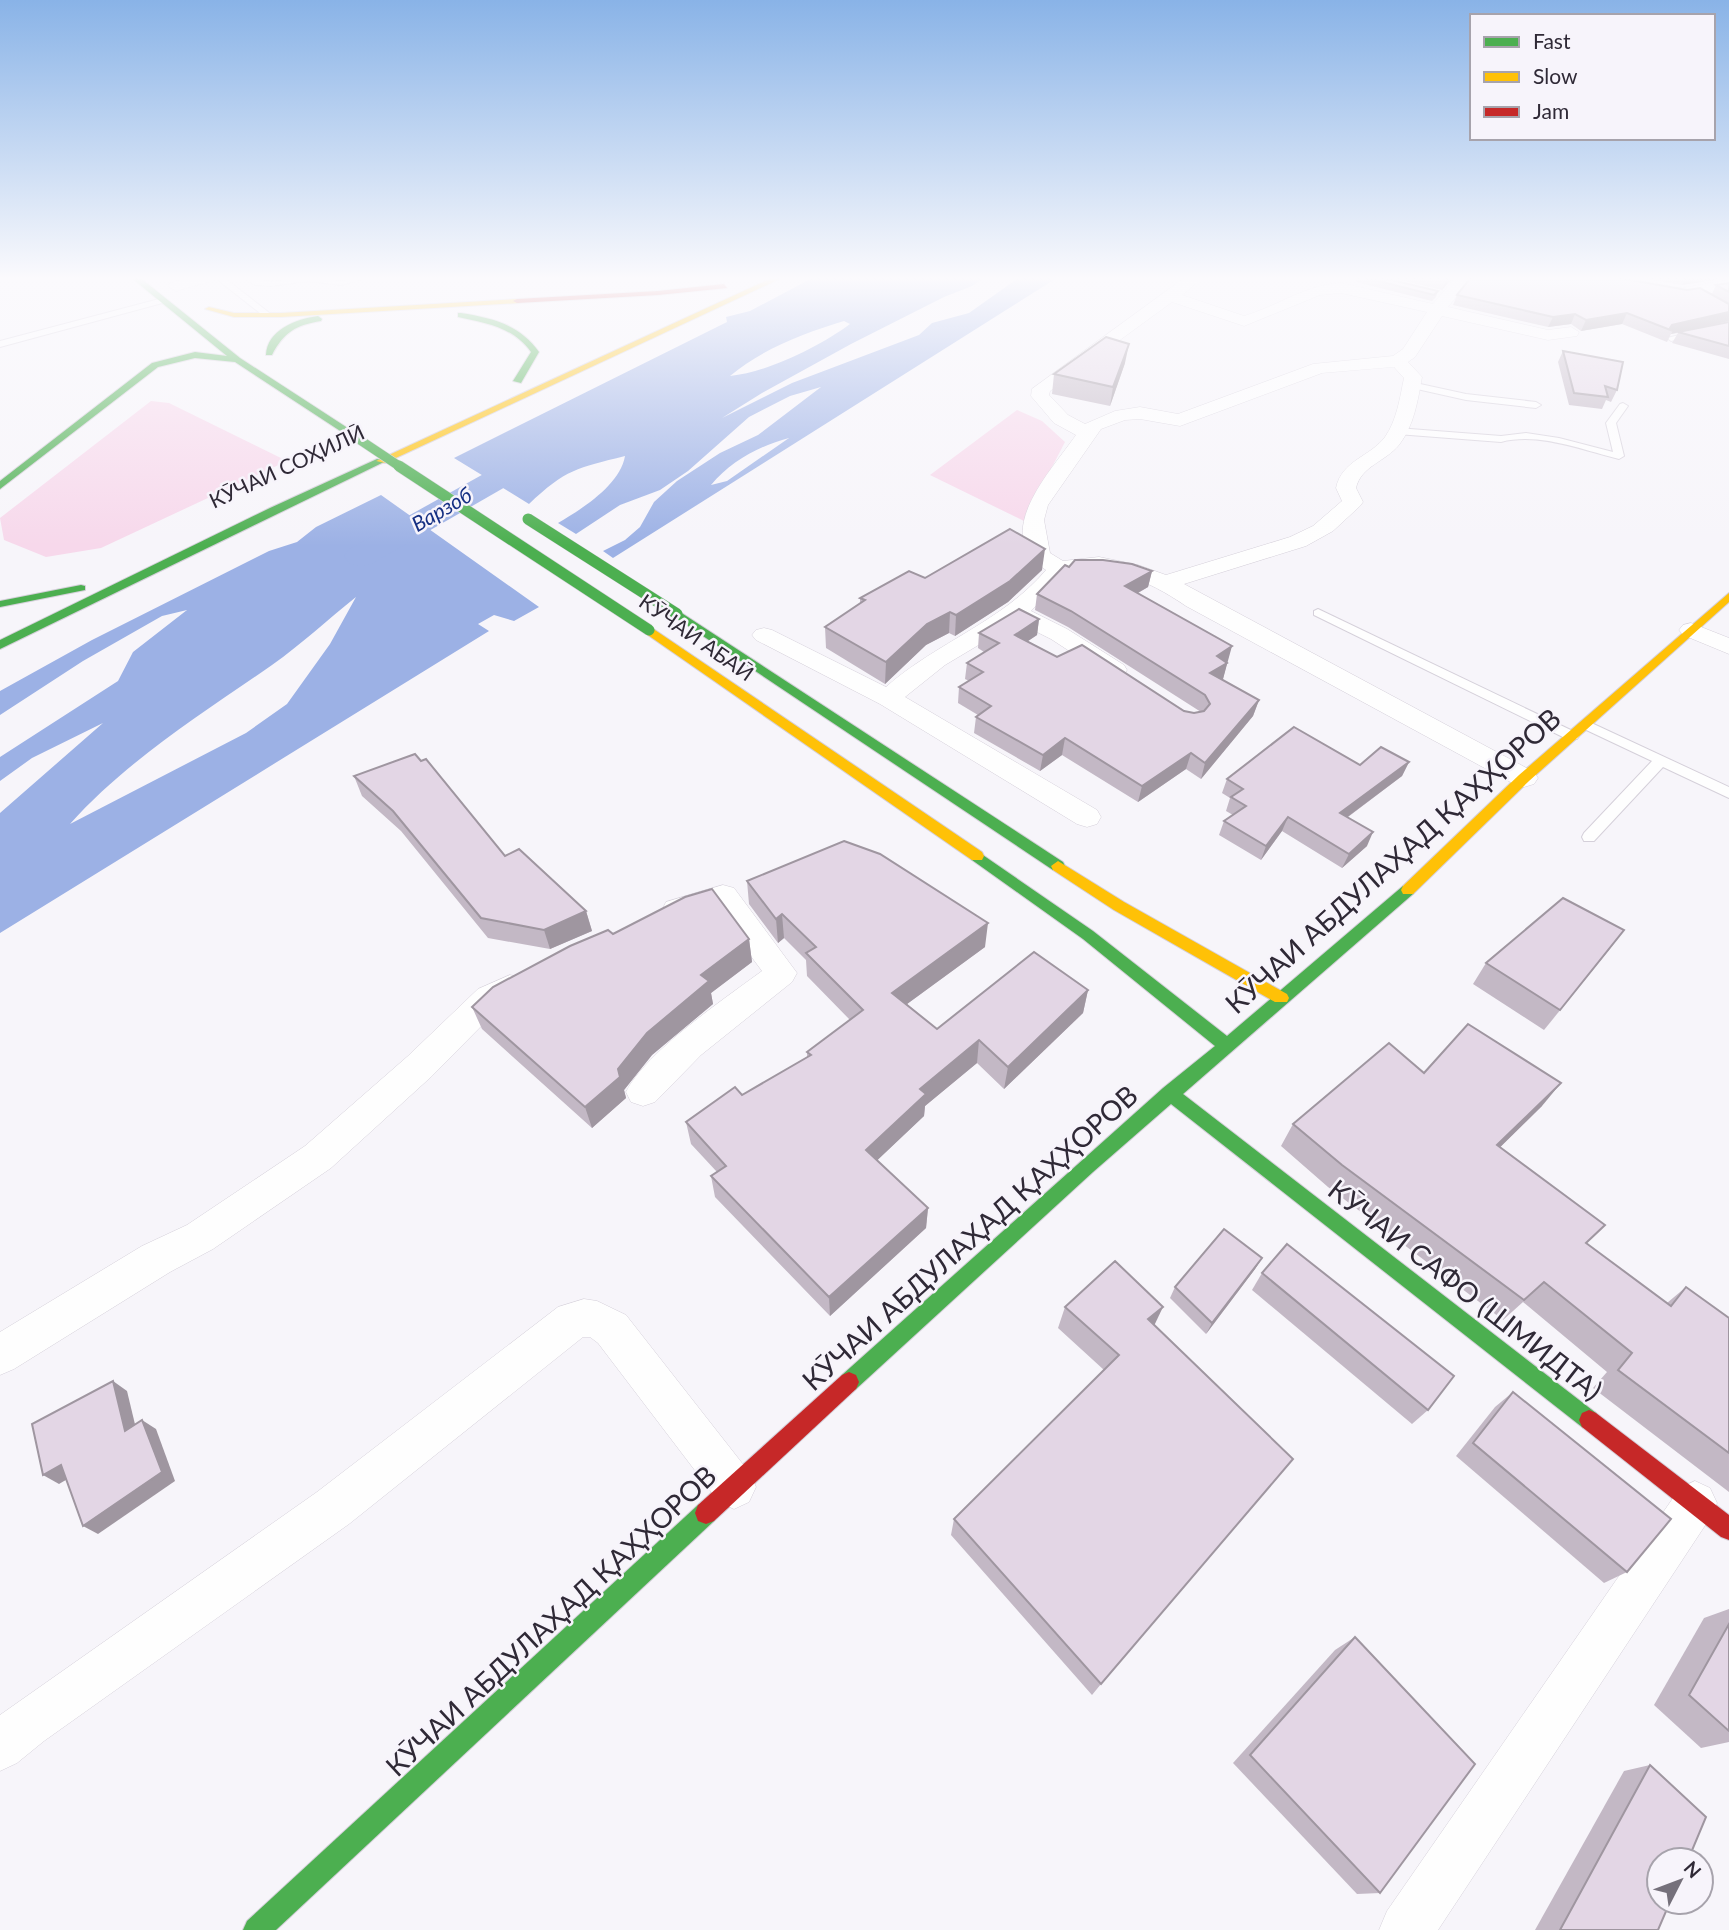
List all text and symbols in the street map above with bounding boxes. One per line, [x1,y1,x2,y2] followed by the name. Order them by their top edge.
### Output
[1470,14,1715,140] legend
[1533,28,1571,53] text: Fast
[1533,63,1578,88] text: Slow
[1533,98,1569,123] text: Jam
[205,419,368,513] street label: КӮЧАИ СОҲИЛӢ
[407,481,476,536] water label: Варзоб
[635,588,759,685] street label: КӮЧАИ АБАӢ
[1218,701,1567,1020] street label: КӮЧАИ АБДУЛАҲАД ҚАҲҲОРОВ
[795,1078,1144,1397] street label: КӮЧАИ АБДУЛАҲАД ҚАҲҲОРОВ
[1322,1172,1609,1407] street label: КӮЧАИ САФО (ШМИДТА)
[378,1458,723,1783] street label: КӮЧАИ АБДУЛАҲАД ҚАҲҲОРОВ
[1645,1846,1715,1916] north arrow
[1680,1856,1706,1882] text: N

